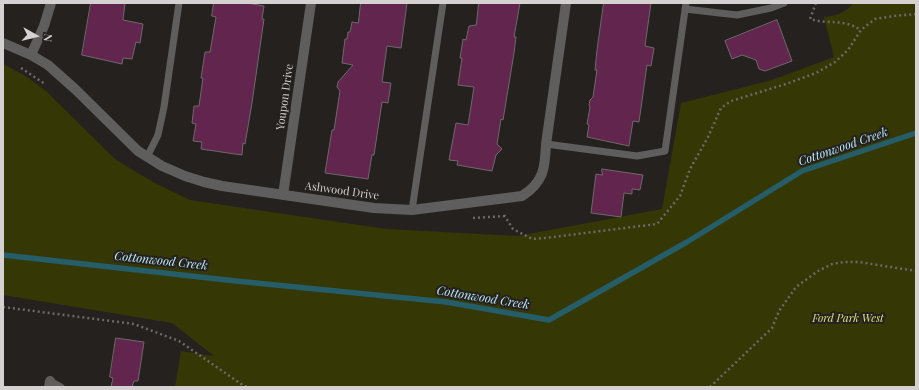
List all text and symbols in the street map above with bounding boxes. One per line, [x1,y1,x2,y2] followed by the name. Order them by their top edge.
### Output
[16,16,56,56] north arrow
[40,33,56,43] text: N
[274,63,296,131] street label: Youpon Drive
[796,125,890,169] water label: Cottonwood Creek
[304,179,380,203] street label: Ashwood Drive
[114,249,208,273] water label: Cottonwood Creek
[436,284,530,312] water label: Cottonwood Creek
[812,312,884,326] park label: Ford Park West

